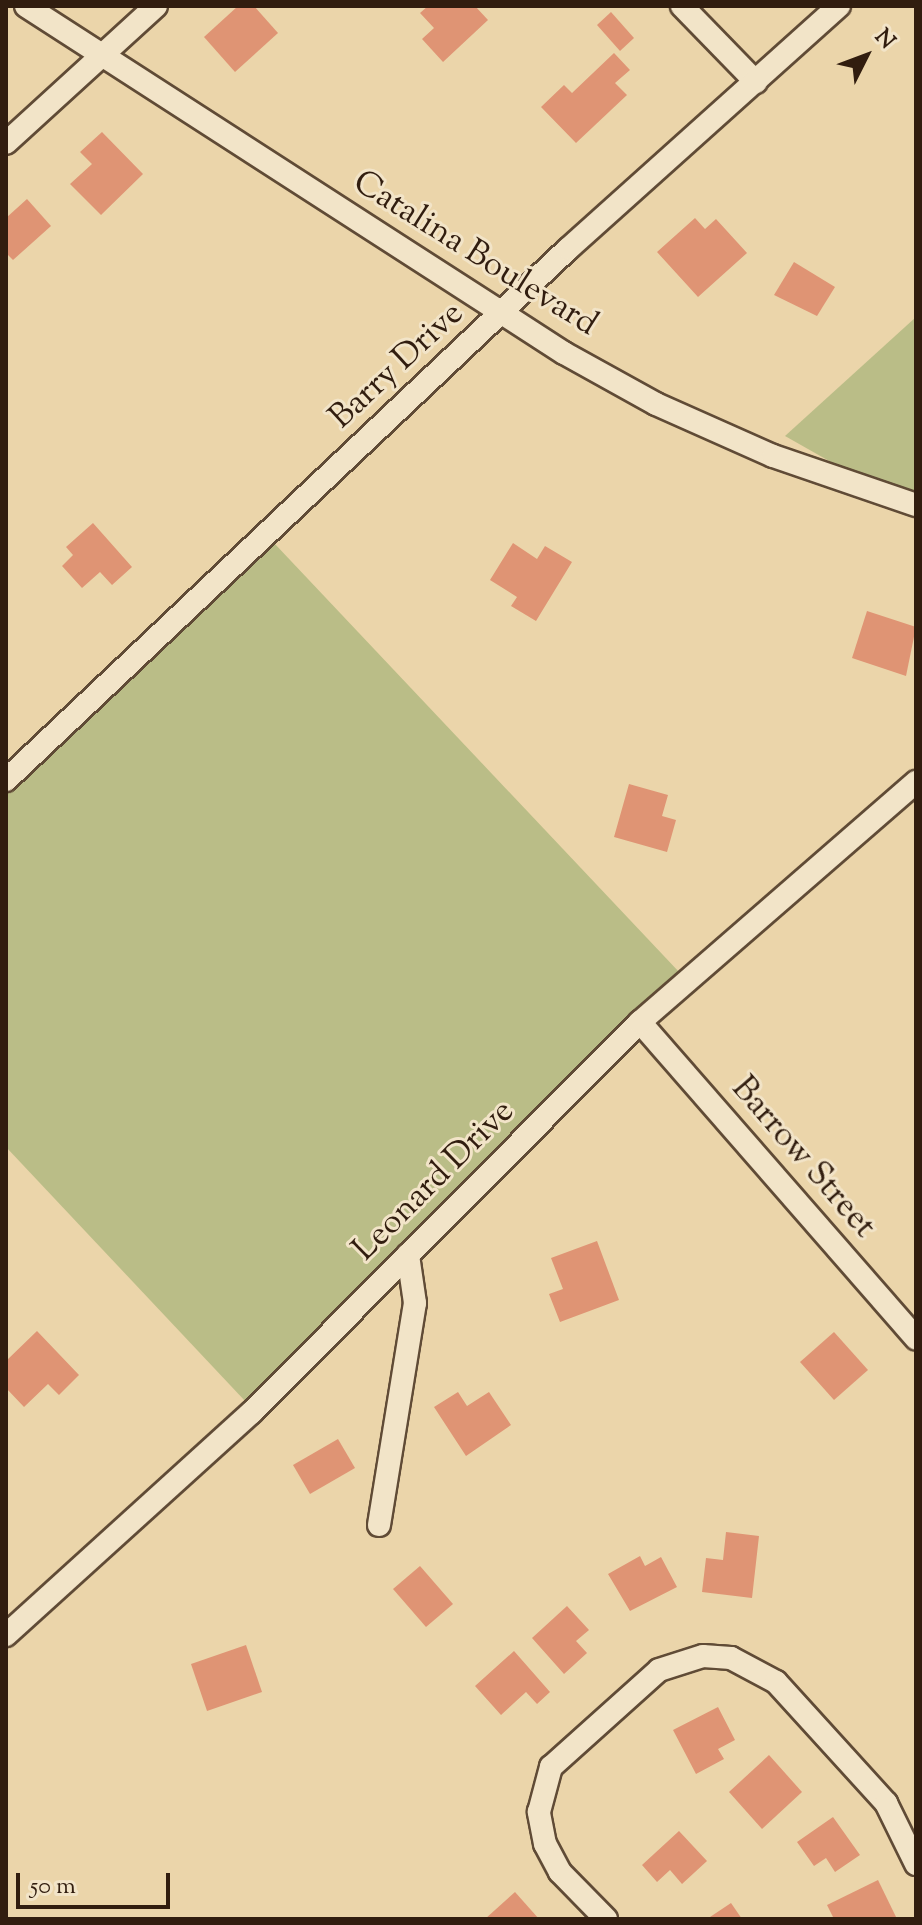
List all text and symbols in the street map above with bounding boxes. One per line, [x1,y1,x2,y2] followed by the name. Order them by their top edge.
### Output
[826,16,906,96] north arrow
[866,23,902,57] text: N
[345,162,605,346] street label: Catalina Boulevard
[322,294,472,438] street label: Barry Drive
[722,1069,884,1247] street label: Barrow Street
[345,1092,523,1270] street label: Leonard Drive
[20,1857,174,1907] scale bar
[30,1870,76,1904] text: 50 m

